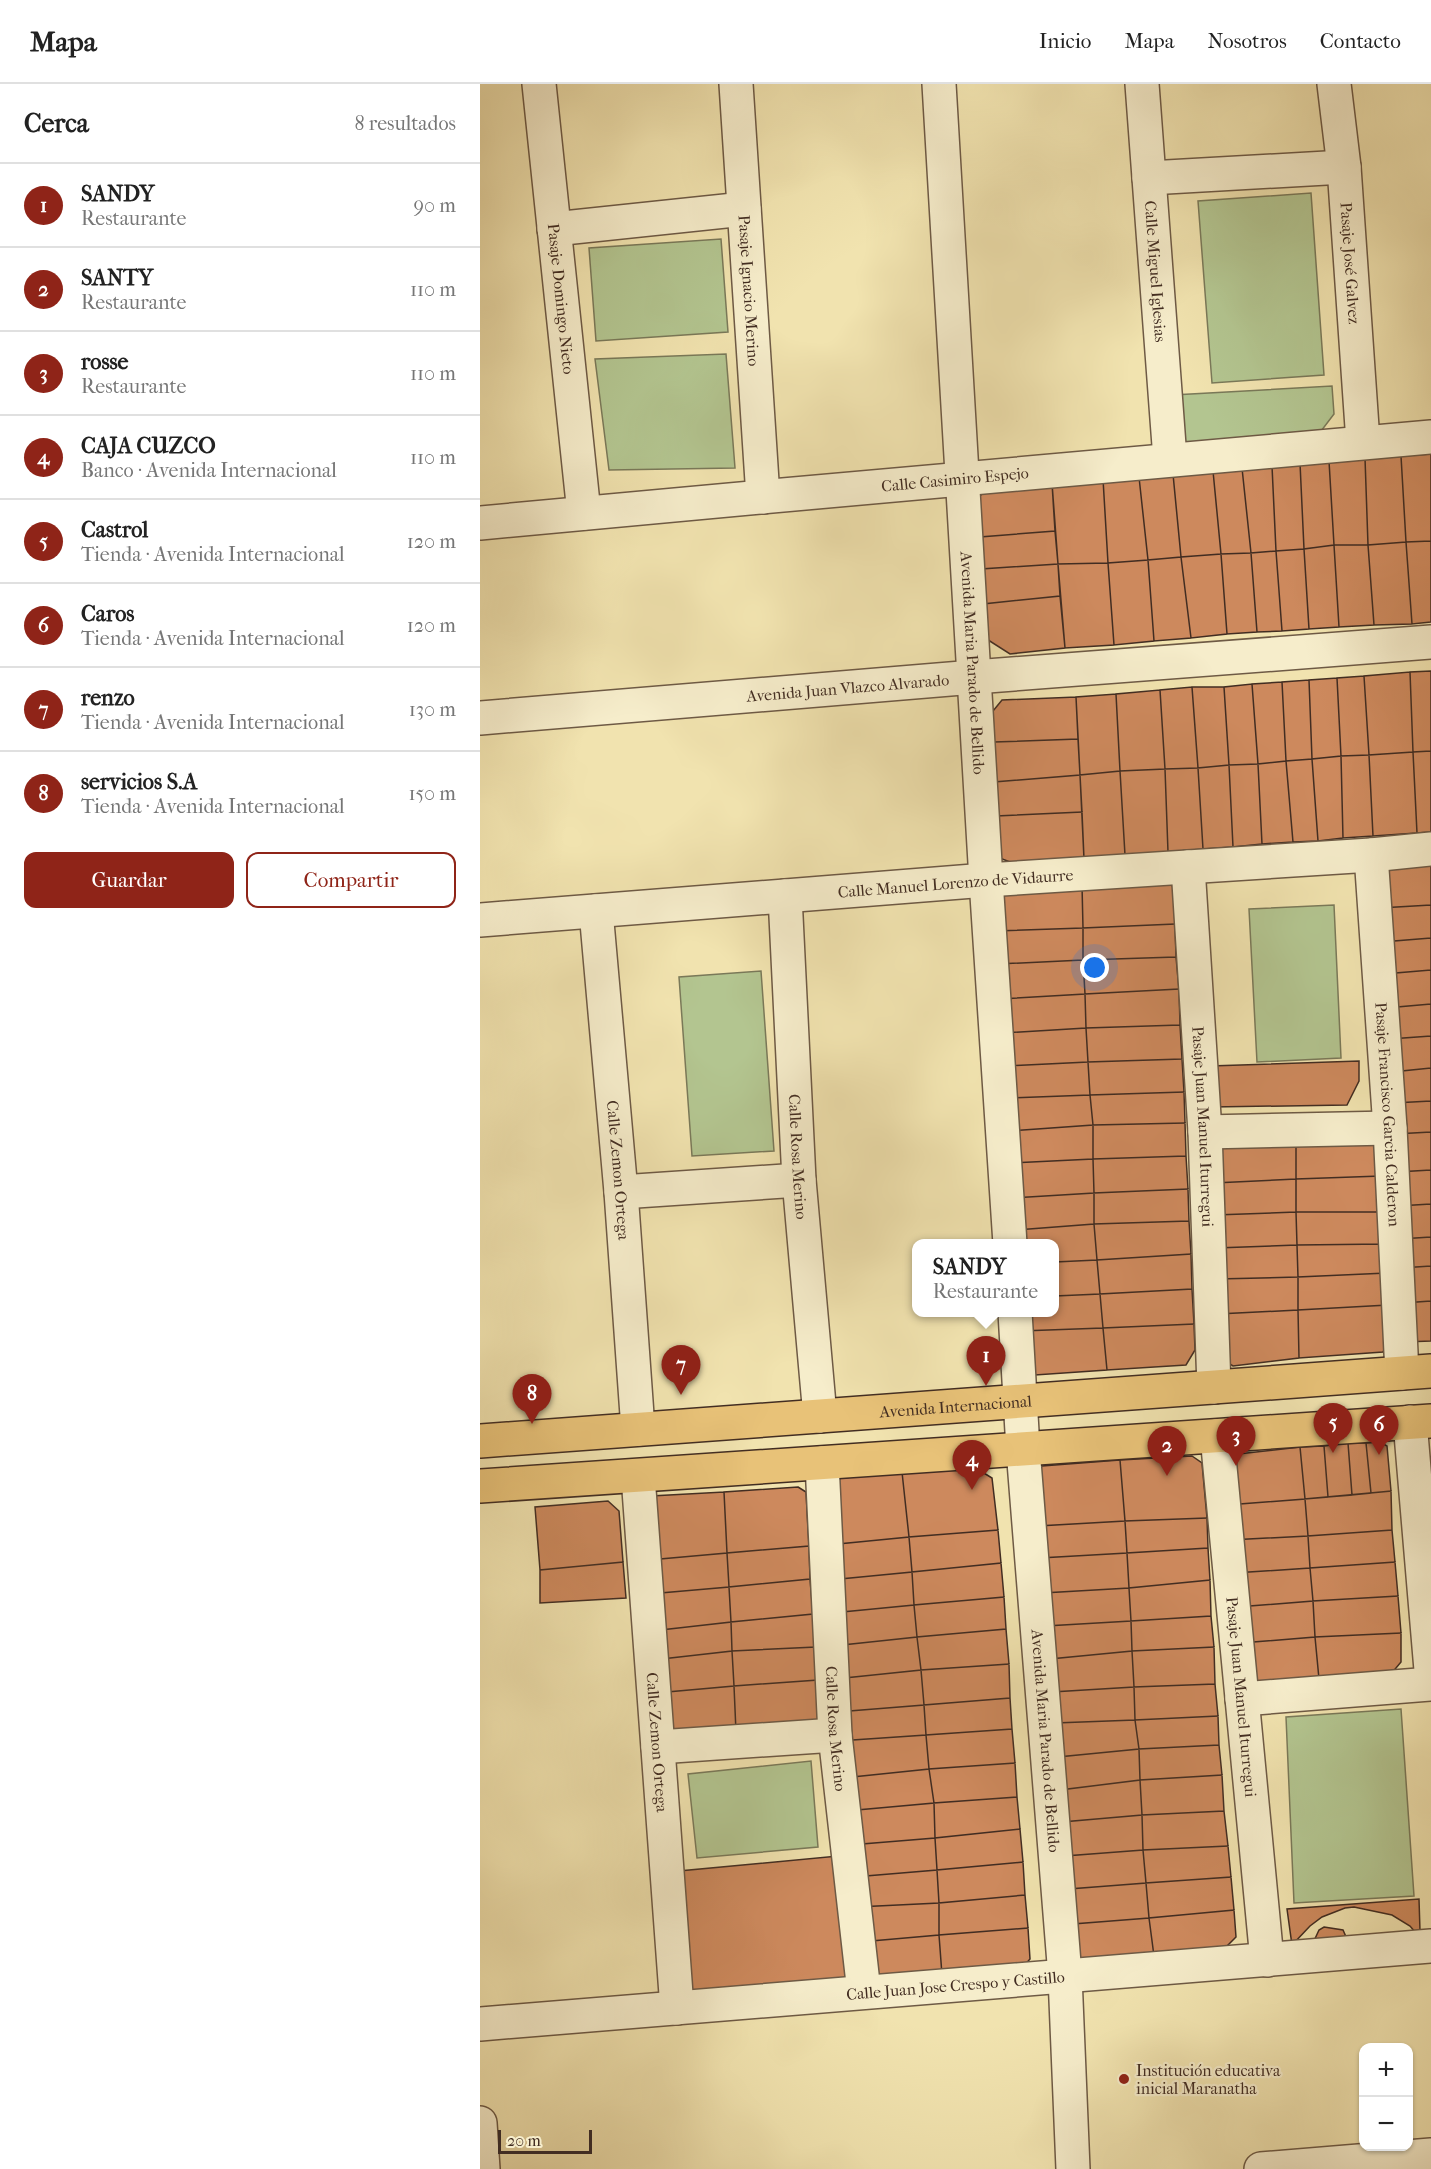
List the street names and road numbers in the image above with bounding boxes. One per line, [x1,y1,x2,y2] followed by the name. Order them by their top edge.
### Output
[1141,200,1171,343] street label: Calle Miguel Iglesias
[1337,201,1364,325] street label: Pasaje José Galvez
[735,214,764,367] street label: Pasaje Ignacio Merino
[544,222,579,375] street label: Pasaje Domingo Nieto
[880,463,1029,495] street label: Calle Casimiro Espejo
[957,550,989,775] street label: Avenida Maria Parado de Bellido
[745,670,950,705] street label: Avenida Juan Vlazco Alvarado
[837,865,1074,901] street label: Calle Manuel Lorenzo de Vidaurre
[1372,1001,1404,1228] street label: Pasaje Francisco Garcia Calderon
[1189,1025,1218,1228] street label: Pasaje Juan Manuel Iturregui
[785,1093,812,1220] street label: Calle Rosa Merino
[603,1099,634,1241] street label: Calle Zemon Ortega
[878,1391,1033,1421] street label: Avenida Internacional
[1223,1596,1261,1798] street label: Pasaje Juan Manuel Iturregui
[1028,1628,1065,1853] street label: Avenida Maria Parado de Bellido
[822,1665,851,1792] street label: Calle Rosa Merino
[643,1672,672,1813] street label: Calle Zemon Ortega
[845,1967,1065,2003] street label: Calle Juan Jose Crespo y Castillo

